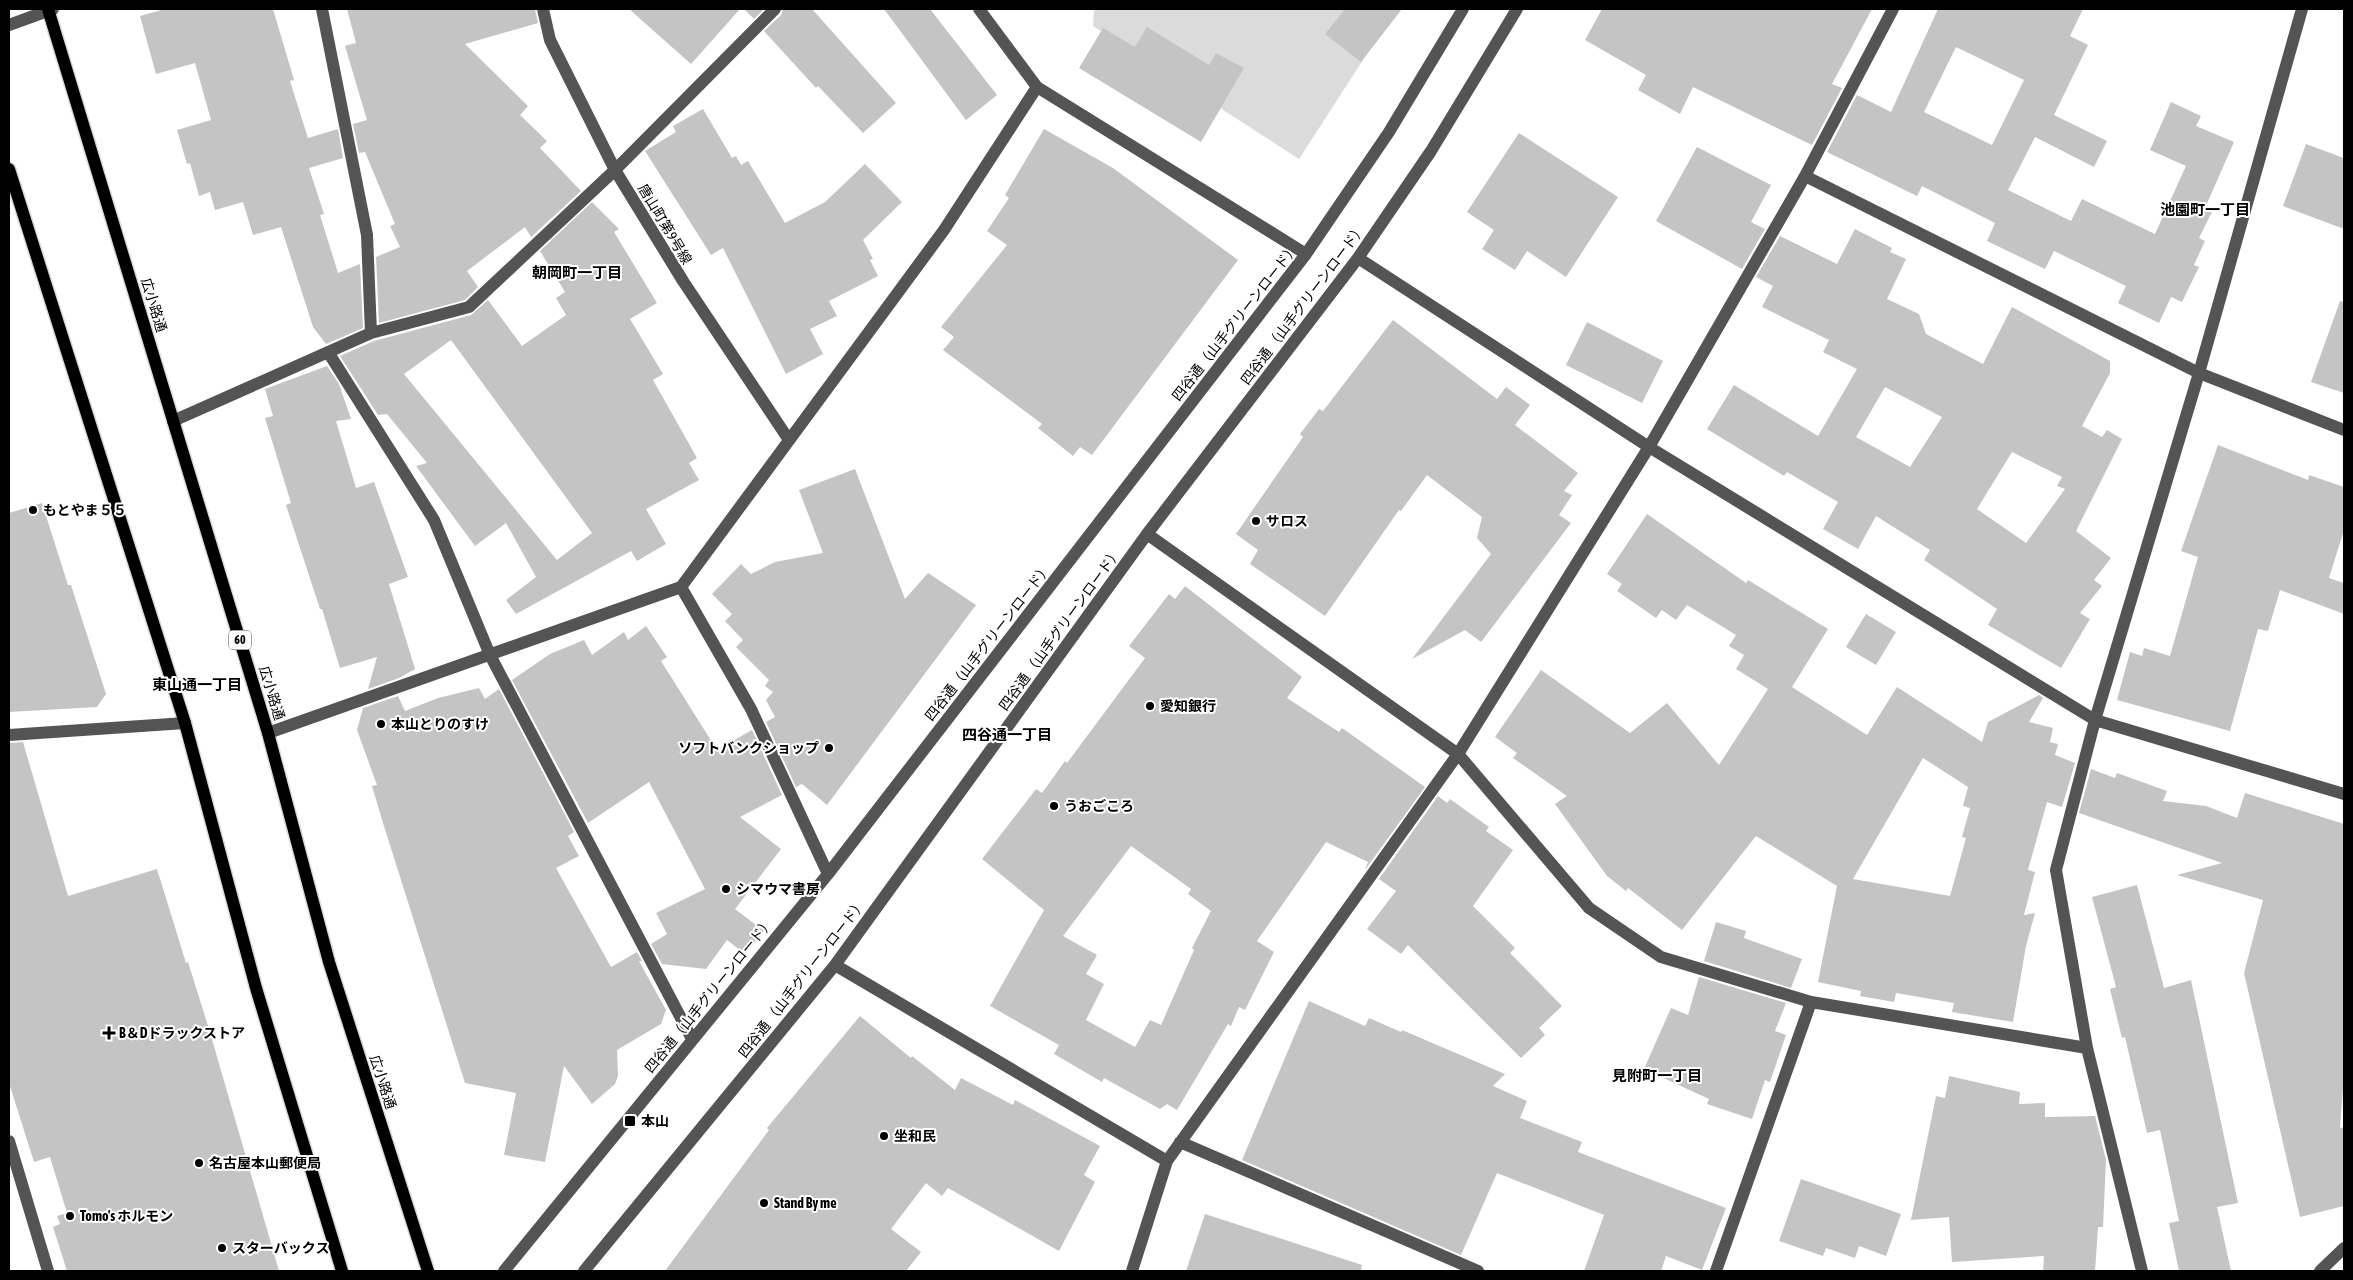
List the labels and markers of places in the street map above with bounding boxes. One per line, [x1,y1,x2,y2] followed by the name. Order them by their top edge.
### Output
[43,502,127,518] place label: もとやま５５
[27,504,39,516] marker: もとやま５５
[1266,513,1308,529] place label: サロス
[1250,515,1262,527] marker: サロス
[1160,698,1216,714] place label: 愛知銀行
[1144,700,1156,712] marker: 愛知銀行
[391,716,489,732] place label: 本山とりのすけ
[375,718,387,730] marker: 本山とりのすけ
[678,740,819,756] place label: ソフトバンクショップ
[823,742,835,754] marker: ソフトバンクショップ
[1064,798,1134,814] place label: うおごころ
[1048,800,1060,812] marker: うおごころ
[736,881,820,897] place label: シマウマ書房
[720,883,732,895] marker: シマウマ書房
[119,1025,245,1041] place label: B＆Dドラックストア
[103,1027,115,1039] marker: B＆Dドラックストア
[641,1113,669,1129] place label: 本山
[623,1114,637,1128] marker: 本山
[894,1128,936,1144] place label: 坐和民
[878,1130,890,1142] marker: 坐和民
[209,1155,321,1171] place label: 名古屋本山郵便局
[193,1157,205,1169] marker: 名古屋本山郵便局
[774,1195,837,1211] place label: Stand By me
[758,1197,770,1209] marker: Stand By me
[80,1208,173,1224] place label: Tomo's ホルモン
[64,1210,76,1222] marker: Tomo's ホルモン
[232,1240,329,1256] place label: スターバックス
[216,1242,228,1254] marker: スターバックス

